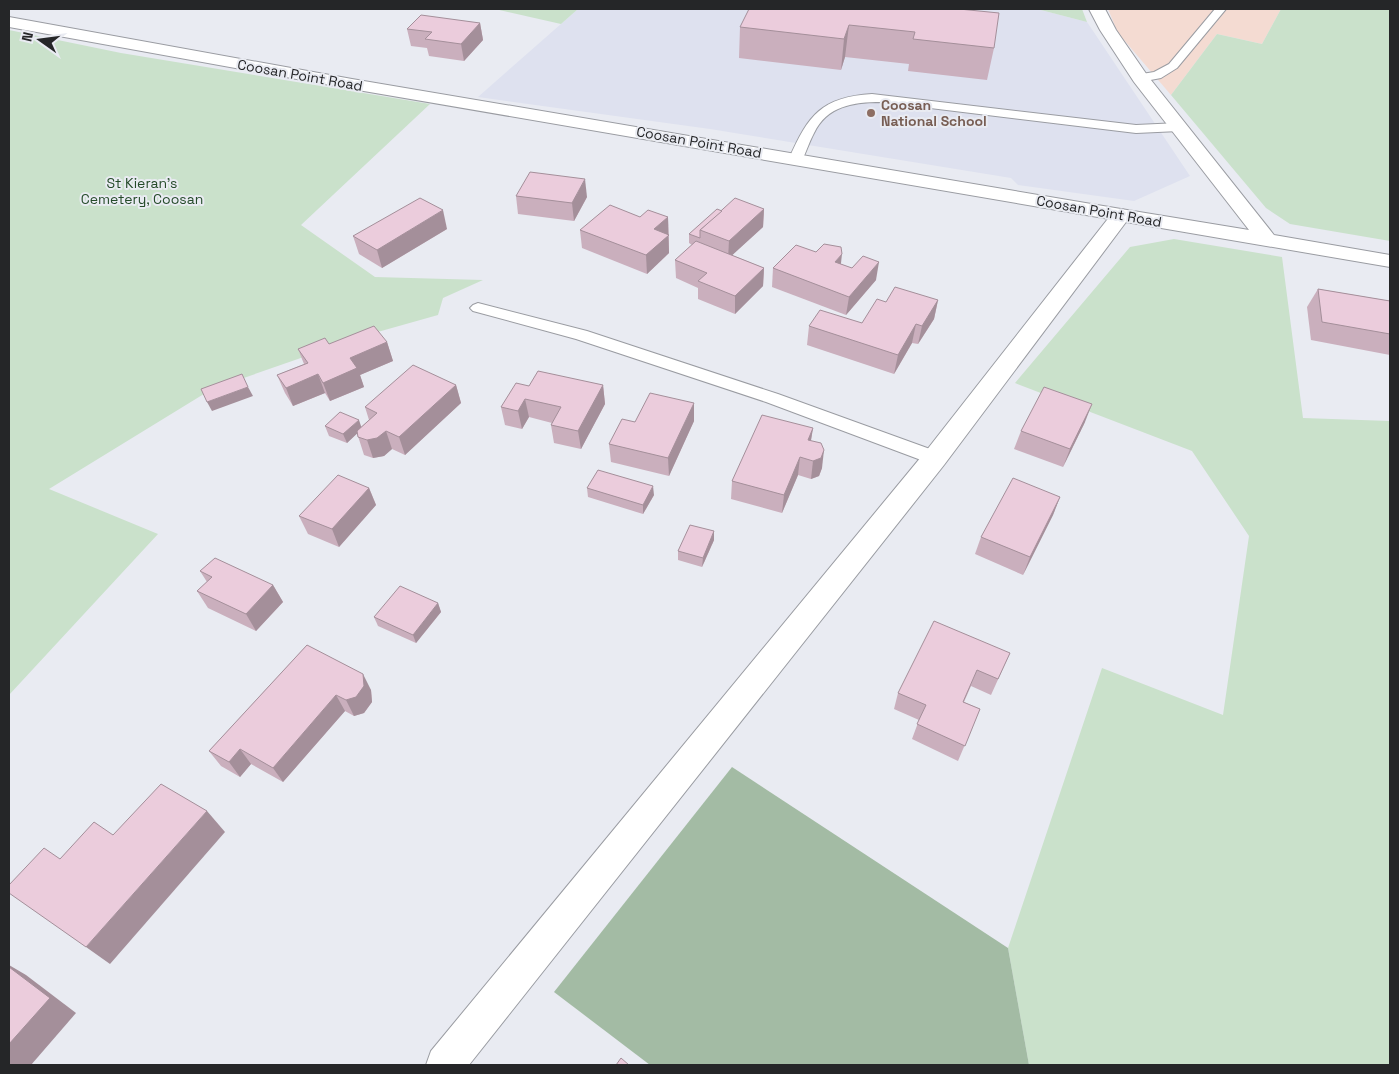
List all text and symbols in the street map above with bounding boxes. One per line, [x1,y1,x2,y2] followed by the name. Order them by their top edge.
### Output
[15,15,65,65] north arrow
[18,30,37,44] text: N
[236,55,364,95] street label: Coosan Point Road
[881,96,987,130] place label: Coosan National School
[865,107,877,119] marker: Coosan National School
[635,122,763,162] street label: Coosan Point Road
[81,174,203,208] park label: St Kieran's Cemetery, Coosan
[1035,191,1163,231] street label: Coosan Point Road

